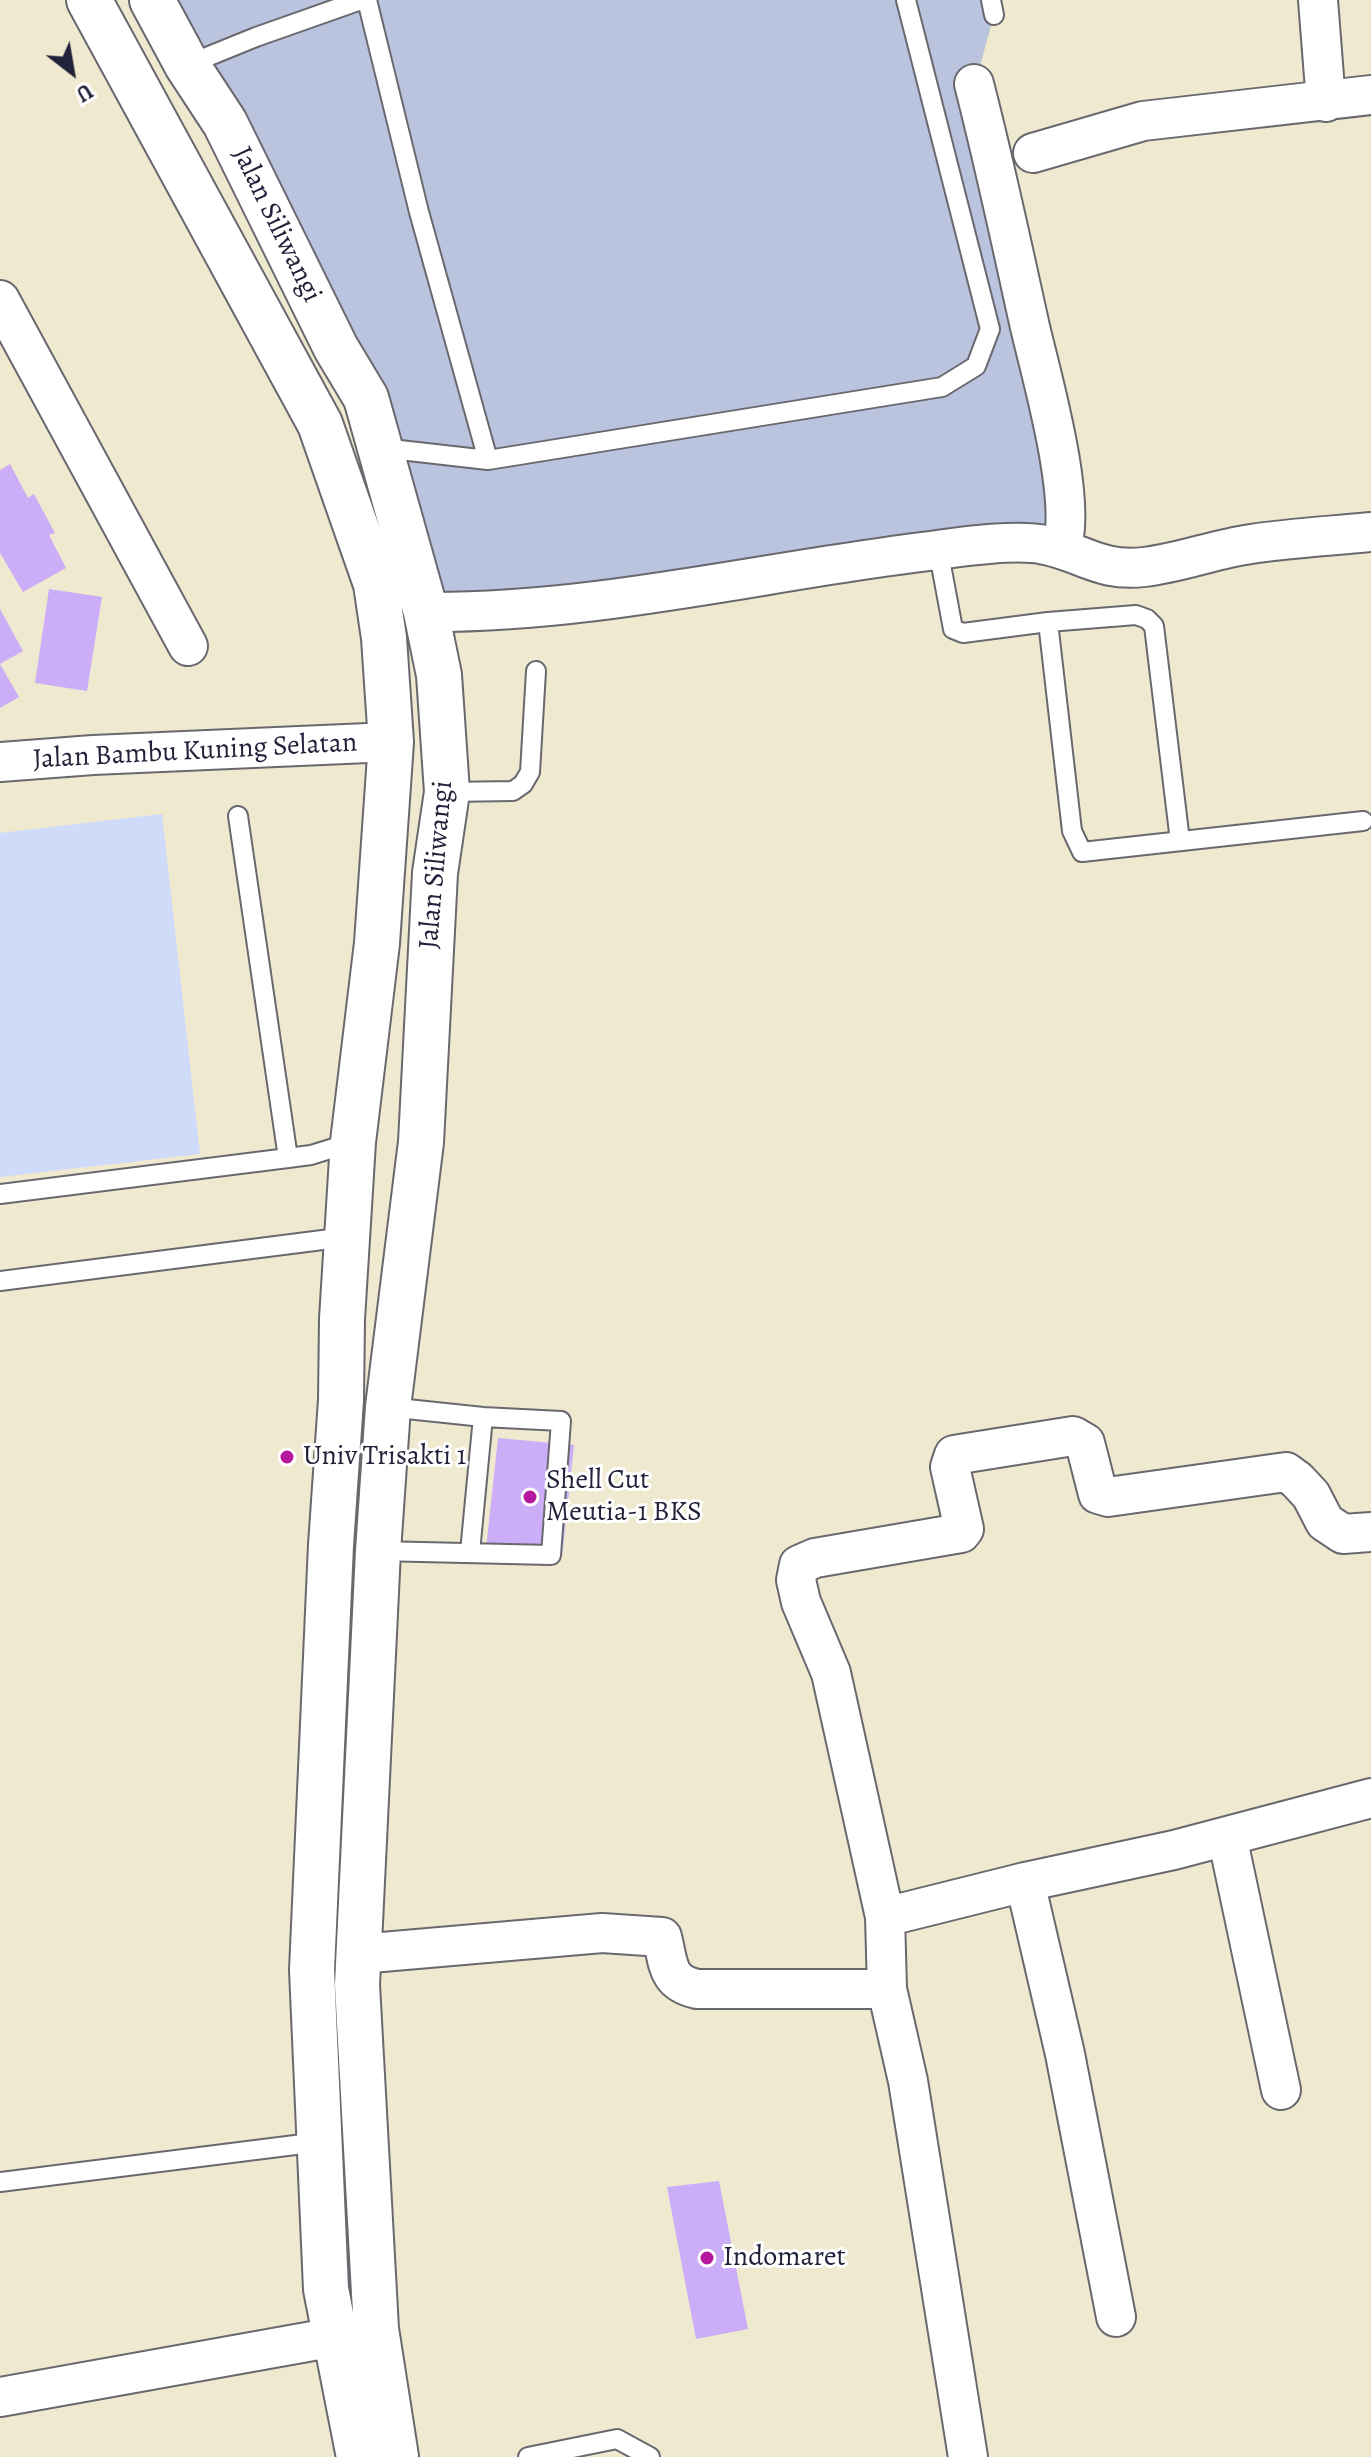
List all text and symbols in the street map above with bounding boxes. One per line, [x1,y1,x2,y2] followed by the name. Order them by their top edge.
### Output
[32,32,112,112] north arrow
[70,76,98,109] text: U
[224,142,328,308] street label: Jalan Siliwangi
[32,727,358,777] street label: Jalan Bambu Kuning Selatan
[413,779,461,951] street label: Jalan Siliwangi
[303,1440,466,1474] place label: Univ Trisakti 1
[278,1448,296,1466] marker: Univ Trisakti 1
[546,1464,702,1530] place label: Shell Cut Meutia-1 BKS
[521,1488,539,1506] marker: Shell Cut Meutia-1 BKS
[723,2241,846,2275] place label: Indomaret
[698,2249,716,2267] marker: Indomaret

